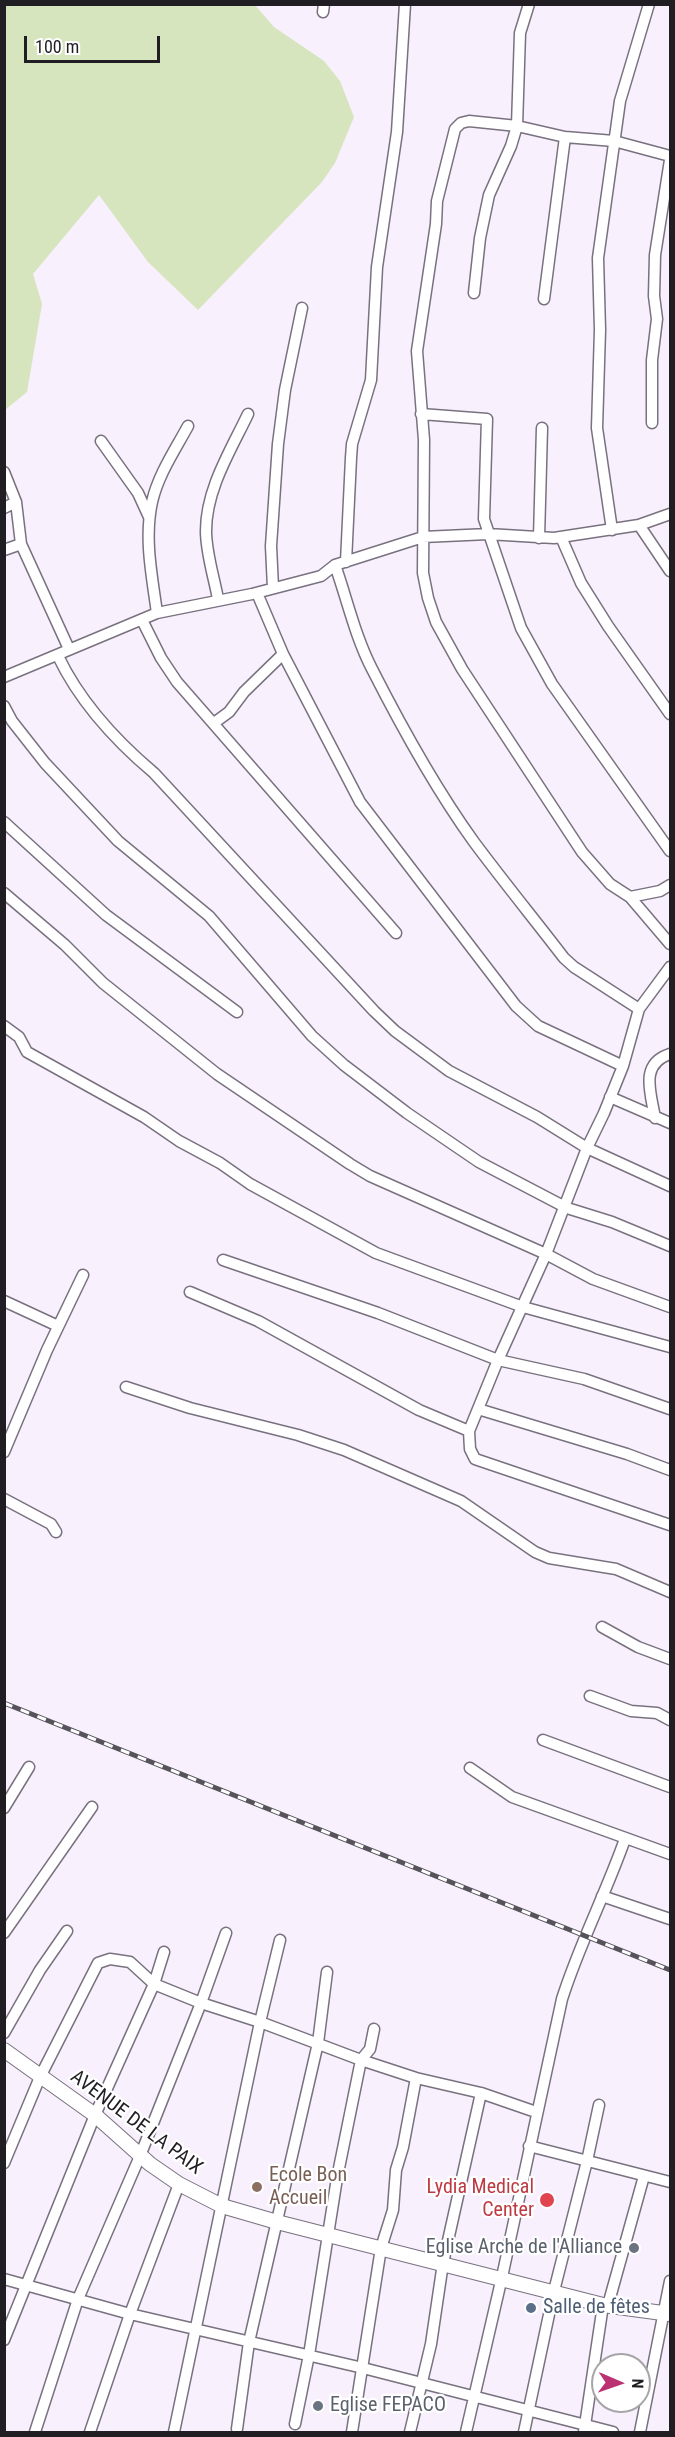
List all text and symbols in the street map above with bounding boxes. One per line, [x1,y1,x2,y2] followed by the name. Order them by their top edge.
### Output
[27,24,164,62] scale bar
[35,36,79,57] text: 100 m
[65,2066,207,2180] street label: AVENUE DE LA PAIX
[269,2164,347,2211] place label: Ecole Bon Accueil
[426,2176,534,2223] place label: Lydia Medical Center
[250,2180,264,2194] marker: Ecole Bon Accueil
[538,2191,556,2209] marker: Lydia Medical Center
[426,2236,622,2260] place label: Eglise Arche de l'Alliance
[627,2241,641,2255] marker: Eglise Arche de l'Alliance
[543,2296,650,2320] place label: Salle de fêtes
[524,2301,538,2315] marker: Salle de fêtes
[591,2353,651,2413] north arrow
[628,2378,647,2389] text: N
[330,2394,446,2418] place label: Eglise FEPACO
[311,2399,325,2413] marker: Eglise FEPACO

